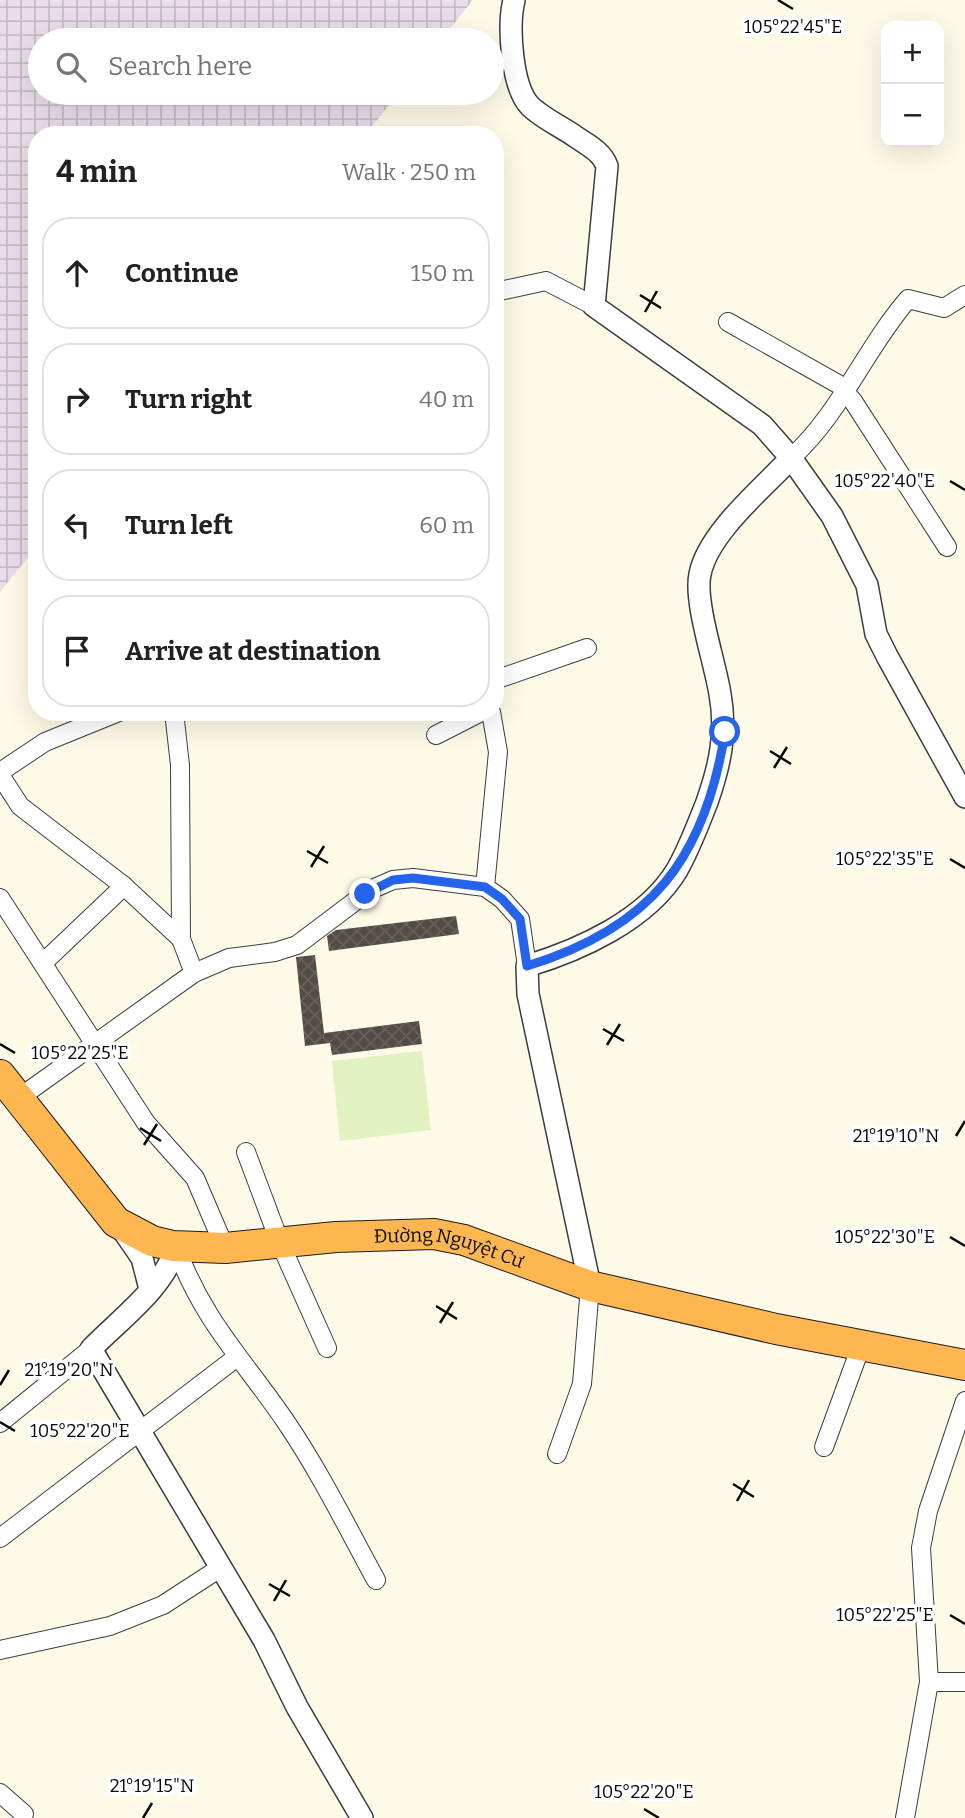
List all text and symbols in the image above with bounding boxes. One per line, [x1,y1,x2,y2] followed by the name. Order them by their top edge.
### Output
[744,16,842,38] text: 105°22'45"E
[881,21,944,147] map controls
[881,21,944,84] button: +
[28,28,504,105] search box
[52,48,90,86] icon: search
[108,51,252,82] text: Search here
[881,84,944,147] button: −
[56,154,137,190] text: 4 min
[342,158,476,186] text: Walk · 250 m
[58,254,96,292] icon: ahead
[125,258,239,289] text: Continue
[411,259,474,287] text: 150 m
[58,380,96,418] icon: right
[125,384,252,415] text: Turn right
[419,385,474,413] text: 40 m
[835,470,935,492] text: 105°22'40"E
[58,506,96,544] icon: left
[125,510,233,541] text: Turn left
[419,511,474,539] text: 60 m
[58,632,96,670] icon: arrive
[125,636,380,667] text: Arrive at destination
[709,716,740,747] route start
[836,848,934,870] text: 105°22'35"E
[349,878,380,909] route end
[31,1042,129,1064] text: 105°22'25"E
[853,1125,939,1147] text: 21°19'10"N
[373,1223,527,1273] street label: Đường Nguyệt Cư
[835,1226,935,1248] text: 105°22'30"E
[25,1359,113,1381] text: 21°19'20"N
[30,1420,130,1442] text: 105°22'20"E
[836,1604,934,1626] text: 105°22'25"E
[110,1775,194,1797] text: 21°19'15"N
[594,1781,694,1803] text: 105°22'20"E

